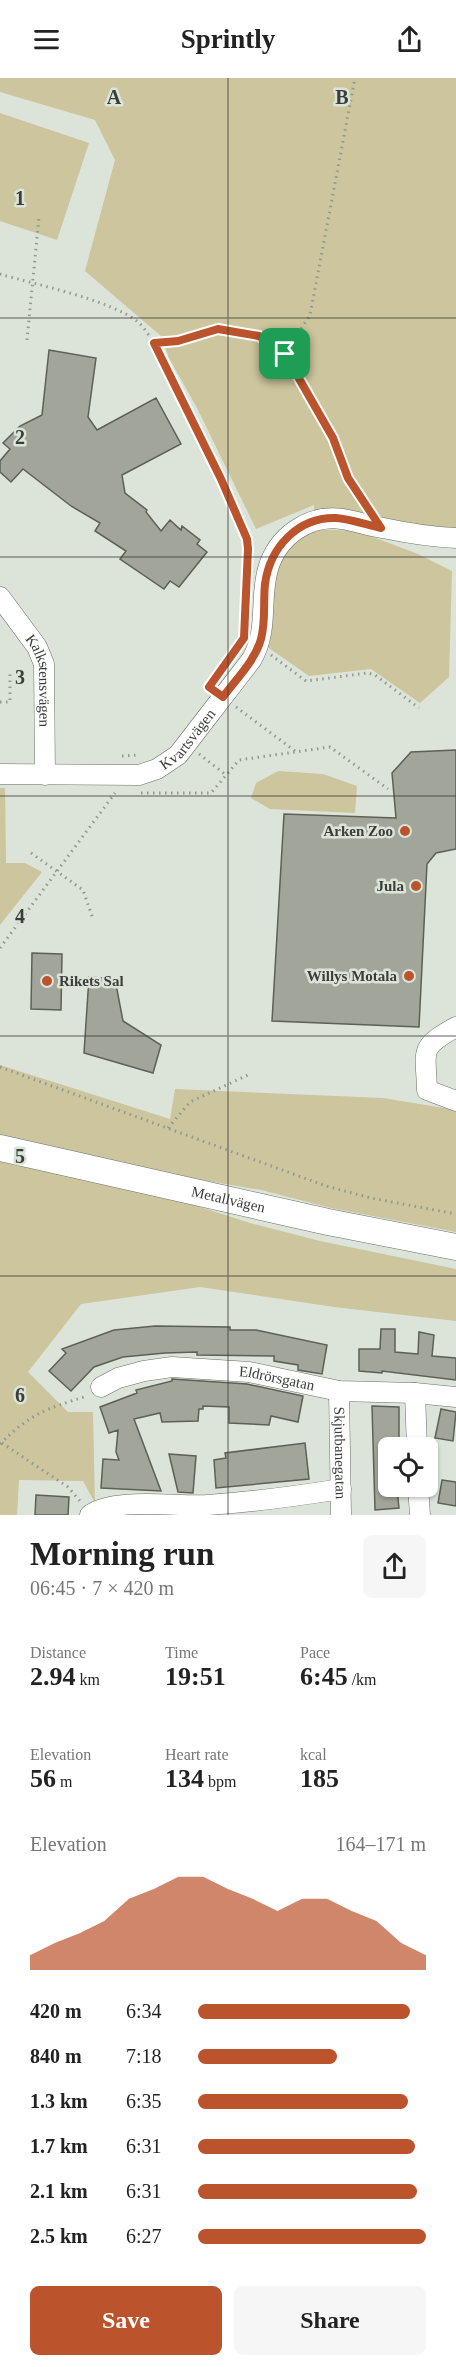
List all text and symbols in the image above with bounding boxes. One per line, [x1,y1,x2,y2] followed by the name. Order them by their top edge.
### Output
[30,23,63,56] icon: menu
[393,23,426,56] icon: share
[181,24,275,54] text: Sprintly
[107,86,122,108] text: A
[335,86,349,108] text: B
[15,187,25,209] text: 1
[259,328,310,379] pin
[268,337,301,370] icon: arrive
[15,426,25,448] text: 2
[22,631,53,728] street label: Kalkstensvägen
[15,666,25,688] text: 3
[157,706,219,773] street label: Kvartsvägen
[323,823,393,839] place label: Arken Zoo
[398,824,412,838] marker: Arken Zoo
[376,878,404,894] place label: Jula
[409,879,423,893] marker: Jula
[15,905,25,927] text: 4
[307,968,397,984] place label: Willys Motala
[402,969,416,983] marker: Willys Motala
[59,973,124,989] place label: Rikets Sal
[40,974,54,988] marker: Rikets Sal
[15,1145,25,1167] text: 5
[190,1183,267,1216] street label: Metallvägen
[239,1363,316,1394] street label: Eldrörsgatan
[15,1384,25,1406] text: 6
[331,1407,349,1500] street label: Skjutbanegatan
[378,1437,438,1497] map controls
[378,1437,438,1497] button: locate
[363,1535,426,1598] button: share
[30,1536,214,1572] text: Morning run
[30,1577,174,1599] text: 06:45 · 7 × 420 m
[30,1644,86,1661] text: Distance
[165,1644,198,1661] text: Time
[300,1644,330,1661] text: Pace
[30,1662,76,1691] text: 2.94
[165,1662,226,1691] text: 19:51
[300,1662,348,1691] text: 6:45
[76,1671,100,1688] text: km
[348,1671,377,1688] text: /km
[30,1746,91,1763] text: Elevation
[165,1746,229,1763] text: Heart rate
[300,1746,327,1763] text: kcal
[30,1764,56,1793] text: 56
[165,1764,204,1793] text: 134
[300,1764,339,1793] text: 185
[56,1773,72,1790] text: m
[204,1773,236,1790] text: bpm
[30,1833,107,1855] text: Elevation
[335,1833,426,1855] text: 164–171 m
[30,2000,82,2022] text: 420 m
[126,2000,162,2022] text: 6:34
[30,2045,82,2067] text: 840 m
[126,2045,162,2067] text: 7:18
[30,2090,88,2112] text: 1.3 km
[126,2090,162,2112] text: 6:35
[30,2135,88,2157] text: 1.7 km
[126,2135,162,2157] text: 6:31
[30,2180,88,2202] text: 2.1 km
[126,2180,162,2202] text: 6:31
[30,2225,88,2247] text: 2.5 km
[126,2225,162,2247] text: 6:27
[30,2286,222,2355] button: Save
[234,2286,426,2355] button: Share

